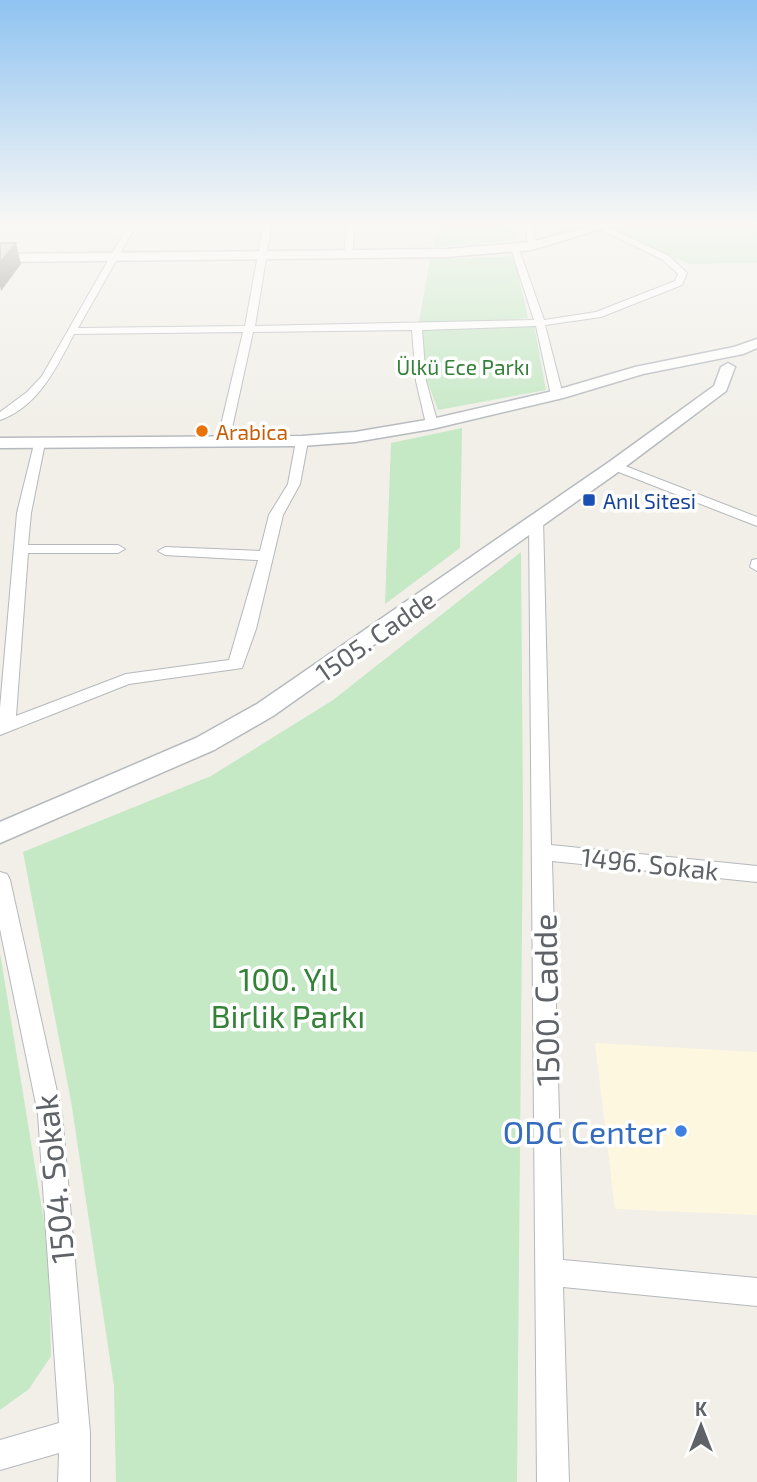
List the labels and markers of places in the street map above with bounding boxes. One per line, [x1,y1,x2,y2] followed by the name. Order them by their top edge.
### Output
[216,419,288,444] place label: Arabica
[194,423,210,439] marker: Arabica
[603,488,696,513] place label: Anıl Sitesi
[581,492,597,508] marker: Anıl Sitesi
[503,1112,667,1150] place label: ODC Center
[673,1123,689,1139] marker: ODC Center

